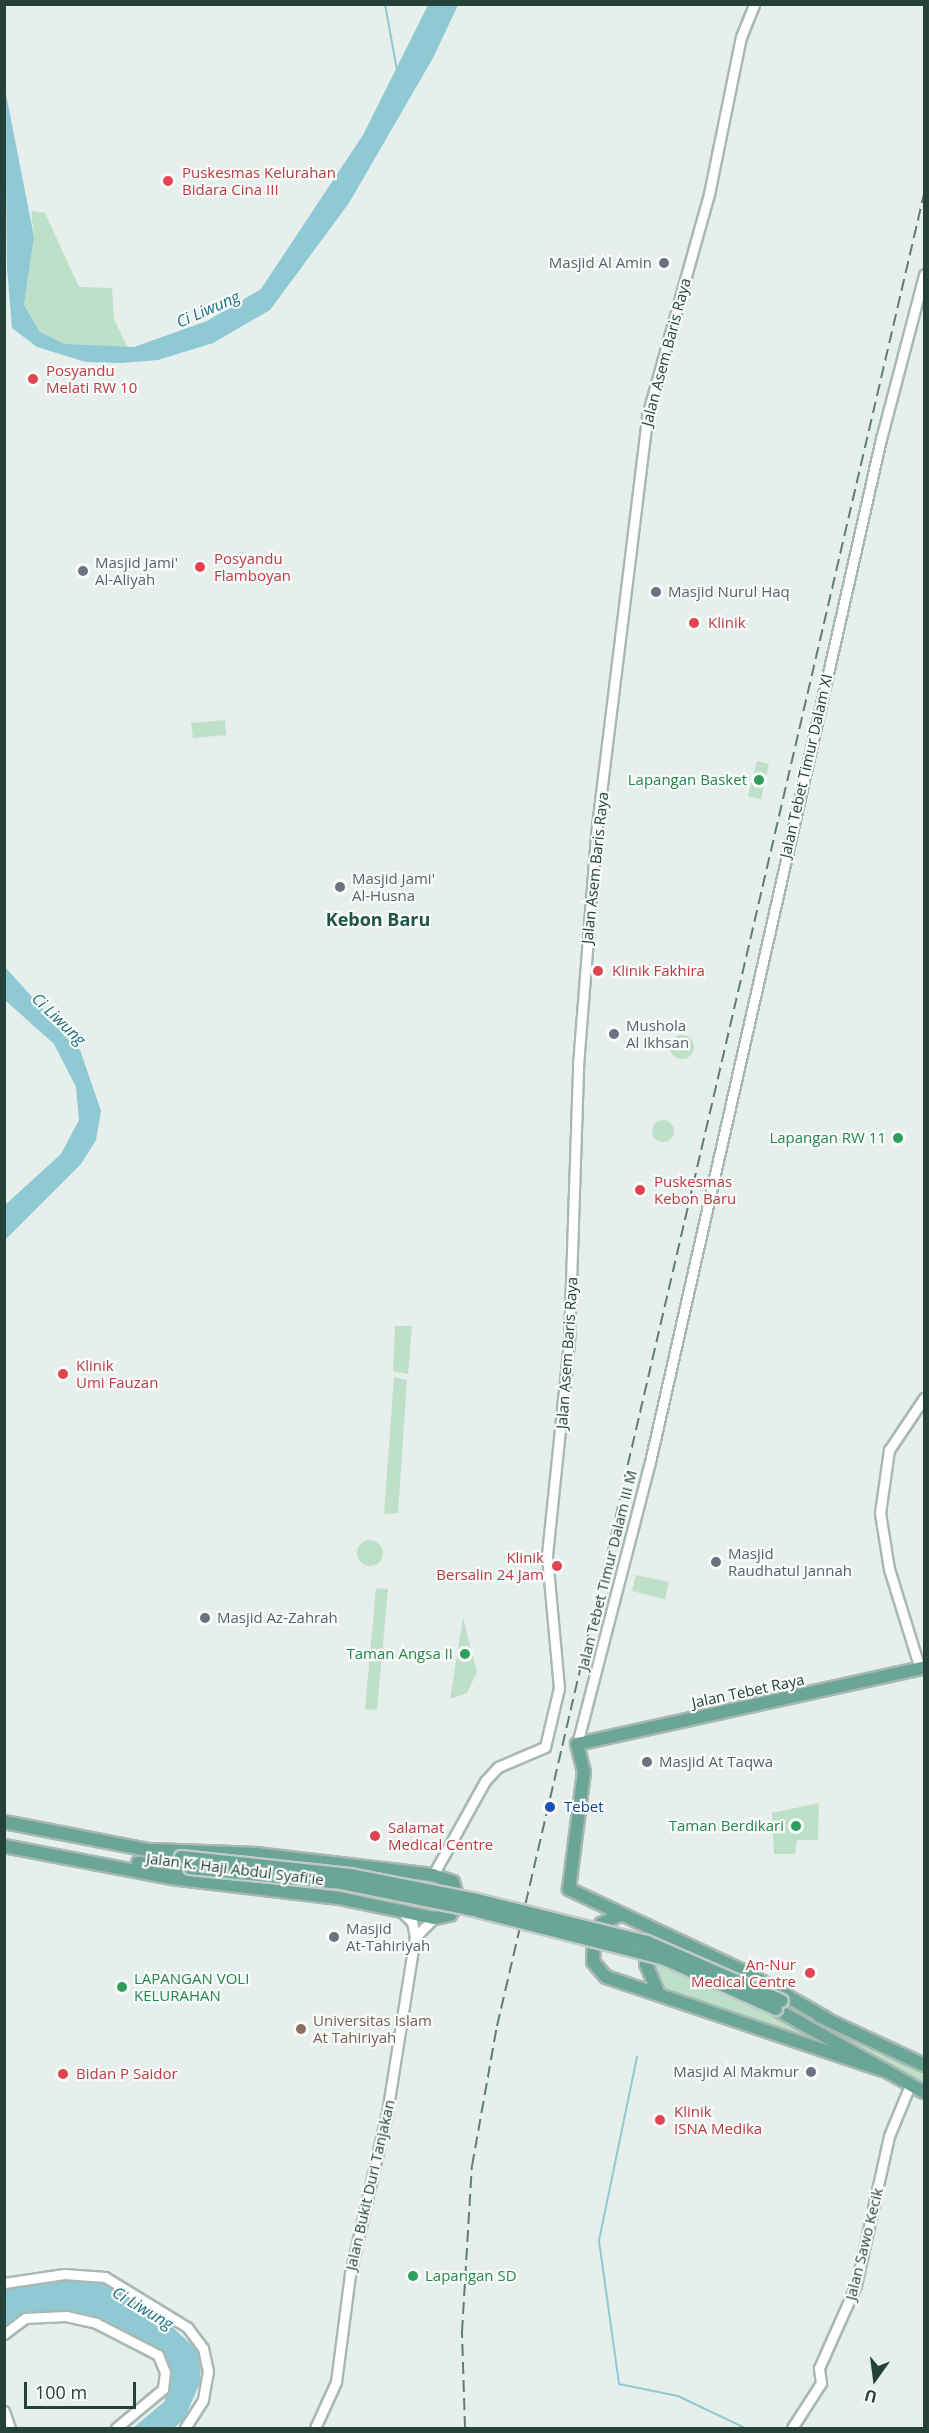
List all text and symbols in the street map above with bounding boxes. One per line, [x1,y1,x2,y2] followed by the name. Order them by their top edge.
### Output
[182,163,336,198] place label: Puskesmas Kelurahan Bidara Cina III
[159,172,177,190] marker: Puskesmas Kelurahan Bidara Cina III
[549,254,652,272] place label: Masjid Al Amin
[657,256,671,270] marker: Masjid Al Amin
[638,276,694,428] street label: Jalan Asem Baris Raya
[173,287,243,331] water label: Ci Liwung
[46,361,137,396] place label: Posyandu Melati RW 10
[24,370,42,388] marker: Posyandu Melati RW 10
[214,549,291,584] place label: Posyandu Flamboyan
[95,553,178,588] place label: Masjid Jami' Al-Aliyah
[191,558,209,576] marker: Posyandu Flamboyan
[76,564,90,578] marker: Masjid Jami' Al-Aliyah
[668,583,790,601] place label: Masjid Nurul Haq
[649,585,663,599] marker: Masjid Nurul Haq
[685,614,703,632] marker: Klinik
[708,614,746,632] place label: Klinik
[776,672,836,860] street label: Jalan Tebet Timur Dalam XI
[628,771,747,789] place label: Lapangan Basket
[752,773,766,787] marker: Lapangan Basket
[578,791,612,945] street label: Jalan Asem Baris Raya
[352,869,435,904] place label: Masjid Jami' Al-Husna
[333,880,347,894] marker: Masjid Jami' Al-Husna
[326,908,430,930] district label: Kebon Baru
[589,962,607,980] marker: Klinik Fakhira
[612,962,705,980] place label: Klinik Fakhira
[28,989,90,1049] water label: Ci Liwung
[626,1016,689,1051] place label: Mushola Al Ikhsan
[607,1027,621,1041] marker: Mushola Al Ikhsan
[769,1129,886,1147] place label: Lapangan RW 11
[891,1131,905,1145] marker: Lapangan RW 11
[654,1172,736,1207] place label: Puskesmas Kebon Baru
[631,1181,649,1199] marker: Puskesmas Kebon Baru
[553,1276,581,1430] street label: Jalan Asem Baris Raya
[76,1356,158,1391] place label: Klinik Umi Fauzan
[54,1365,72,1383] marker: Klinik Umi Fauzan
[573,1468,641,1672] street label: Jalan Tebet Timur Dalam III M
[728,1544,852,1579] place label: Masjid Raudhatul Jannah
[436,1548,544,1583] place label: Klinik Bersalin 24 Jam
[709,1555,723,1569] marker: Masjid Raudhatul Jannah
[548,1557,566,1575] marker: Klinik Bersalin 24 Jam
[217,1609,338,1627] place label: Masjid Az-Zahrah
[198,1611,212,1625] marker: Masjid Az-Zahrah
[346,1645,453,1663] place label: Taman Angsa II
[458,1647,472,1661] marker: Taman Angsa II
[690,1670,806,1712] street label: Jalan Tebet Raya
[659,1753,773,1771] place label: Masjid At Taqwa
[640,1755,654,1769] marker: Masjid At Taqwa
[541,1798,559,1816] marker: Tebet
[564,1798,604,1816] place label: Tebet
[669,1817,784,1835] place label: Taman Berdikari
[388,1818,493,1853] place label: Salamat Medical Centre
[789,1819,803,1833] marker: Taman Berdikari
[366,1827,384,1845] marker: Salamat Medical Centre
[145,1849,325,1889] street label: Jalan K. Haji Abdul Syafi'ie
[346,1919,430,1954] place label: Masjid At-Tahiriyah
[327,1930,341,1944] marker: Masjid At-Tahiriyah
[691,1955,796,1990] place label: An-Nur Medical Centre
[801,1964,819,1982] marker: An-Nur Medical Centre
[134,1969,249,2004] place label: LAPANGAN VOLI KELURAHAN
[115,1980,129,1994] marker: LAPANGAN VOLI KELURAHAN
[313,2011,432,2046] place label: Universitas Islam At Tahiriyah
[294,2022,308,2036] marker: Universitas Islam At Tahiriyah
[673,2063,799,2081] place label: Masjid Al Makmur
[54,2065,72,2083] marker: Bidan P Saidor
[76,2065,178,2083] place label: Bidan P Saidor
[804,2065,818,2079] marker: Masjid Al Makmur
[342,2098,398,2272] street label: Jalan Bukit Duri Tanjakan
[674,2102,762,2137] place label: Klinik ISNA Medika
[651,2111,669,2129] marker: Klinik ISNA Medika
[841,2186,887,2302] street label: Jalan Sawo Kecik
[425,2267,517,2285] place label: Lapangan SD
[406,2269,420,2283] marker: Lapangan SD
[109,2282,177,2334] water label: Ci Liwung
[845,2349,905,2409] north arrow
[27,2370,140,2408] scale bar
[35,2380,87,2404] text: 100 m
[862,2384,879,2409] text: U

